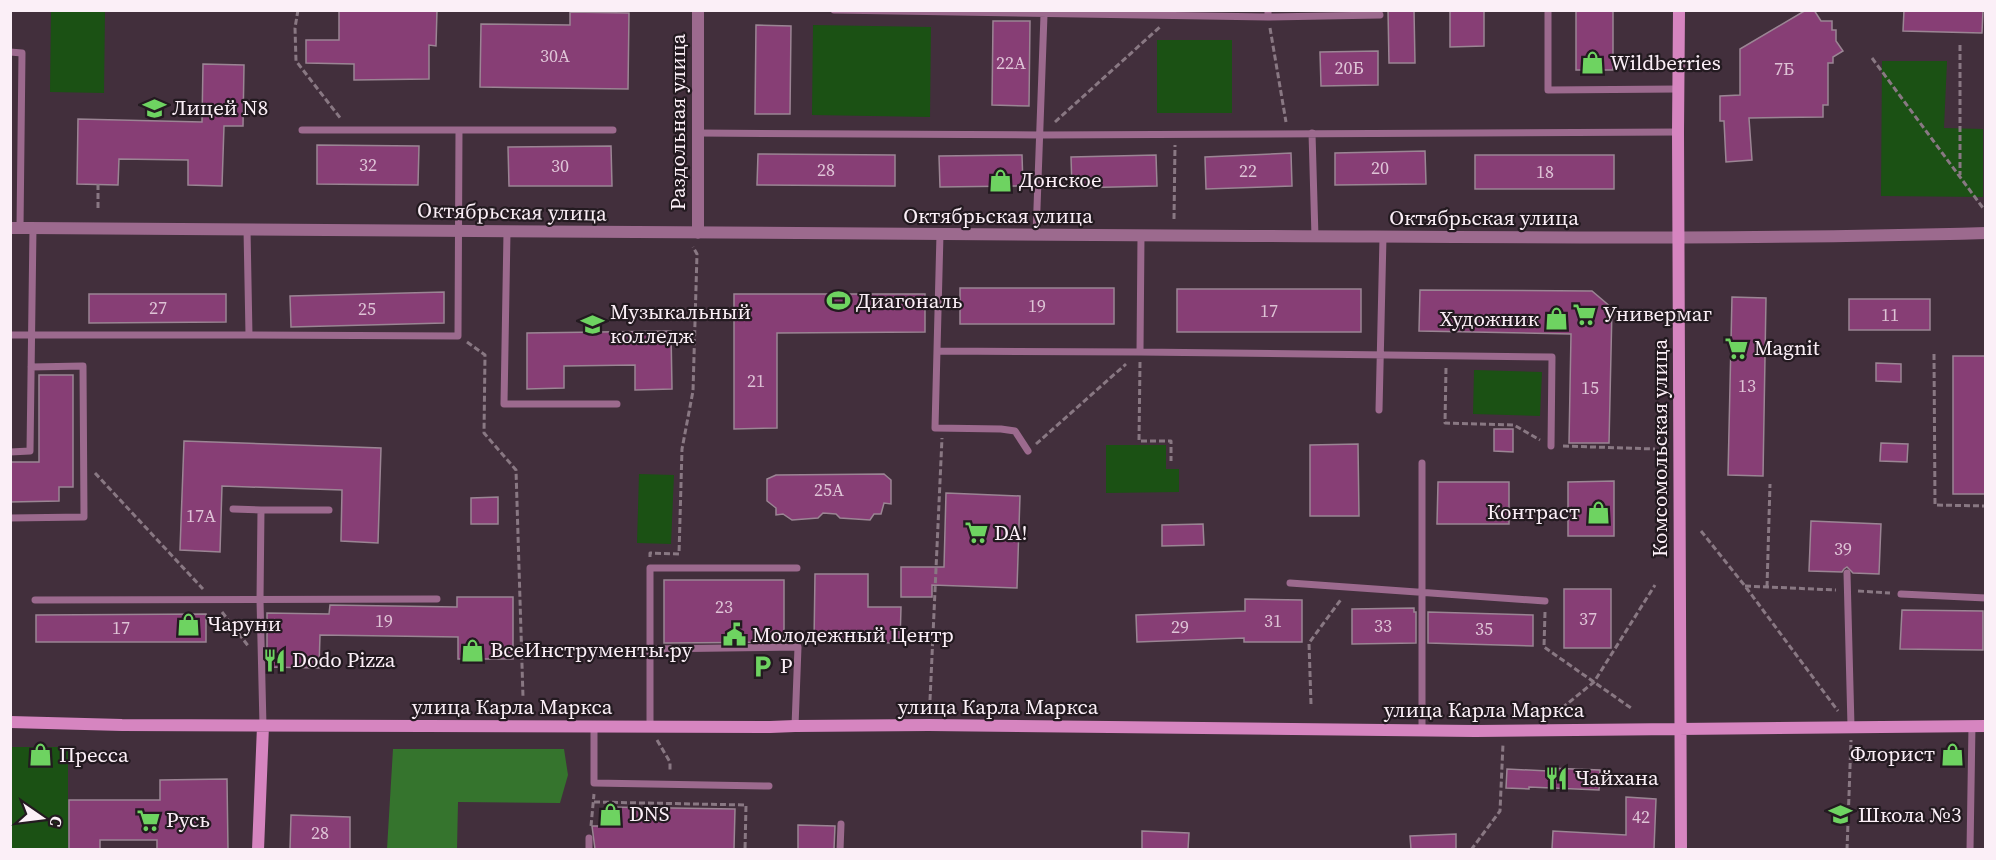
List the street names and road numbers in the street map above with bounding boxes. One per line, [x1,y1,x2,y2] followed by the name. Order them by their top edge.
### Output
[663,33,692,210] street label: Раздольная улица
[417,195,607,228] street label: Октябрьская улица
[903,201,1093,230] street label: Октябрьская улица
[1389,203,1579,232] street label: Октябрьская улица
[1645,339,1674,557] street label: Комсомольская улица
[412,692,613,721] street label: улица Карла Маркса
[898,692,1099,721] street label: улица Карла Маркса
[1384,695,1585,724] street label: улица Карла Маркса

